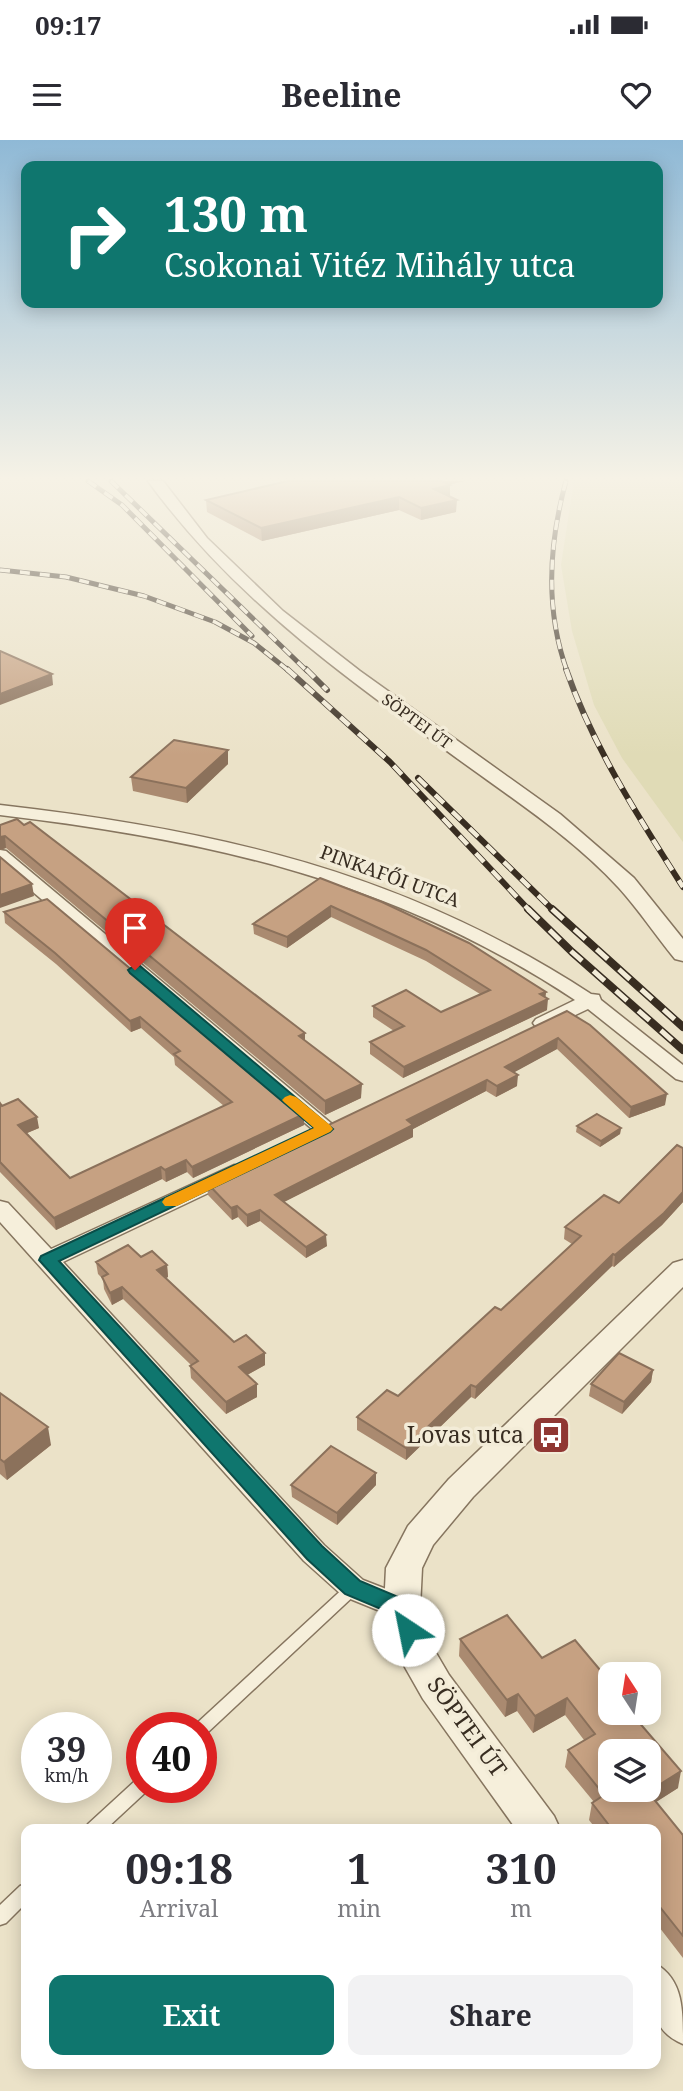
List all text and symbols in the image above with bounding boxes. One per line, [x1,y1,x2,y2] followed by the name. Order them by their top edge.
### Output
[35,7,102,43] text: 09:17
[281,73,402,116] text: Beeline
[28,76,66,114] icon: menu
[617,76,655,114] icon: heart
[164,180,308,246] text: 130 m
[49,189,140,280] icon: right
[164,243,575,286] text: Csokonai Vitéz Mihály utca
[378,688,457,754] street label: SÖPTEI ÚT
[317,839,464,914] street label: PINKAFŐI UTCA
[105,898,165,970] pin
[116,909,154,947] icon: arrive
[530,1414,572,1456] bus stop icon: Lovas utca
[407,1418,524,1450] place label: Lovas utca
[371,1593,445,1667] position arrow
[598,1662,662,1726] north arrow
[598,1662,661,1802] map controls
[421,1670,515,1783] street label: SÖPTEI ÚT
[126,1712,217,1803] speed limit sign: 40
[47,1725,86,1772] text: 39
[598,1739,661,1802] button: layers
[44,1763,89,1787] text: km/h
[125,1839,233,1896] text: 09:18
[347,1839,371,1896] text: 1
[485,1839,557,1896] text: 310
[140,1892,218,1924] text: Arrival
[337,1892,381,1924] text: min
[510,1892,532,1924] text: m
[49,1975,334,2055] button: Exit
[348,1975,633,2055] button: Share

